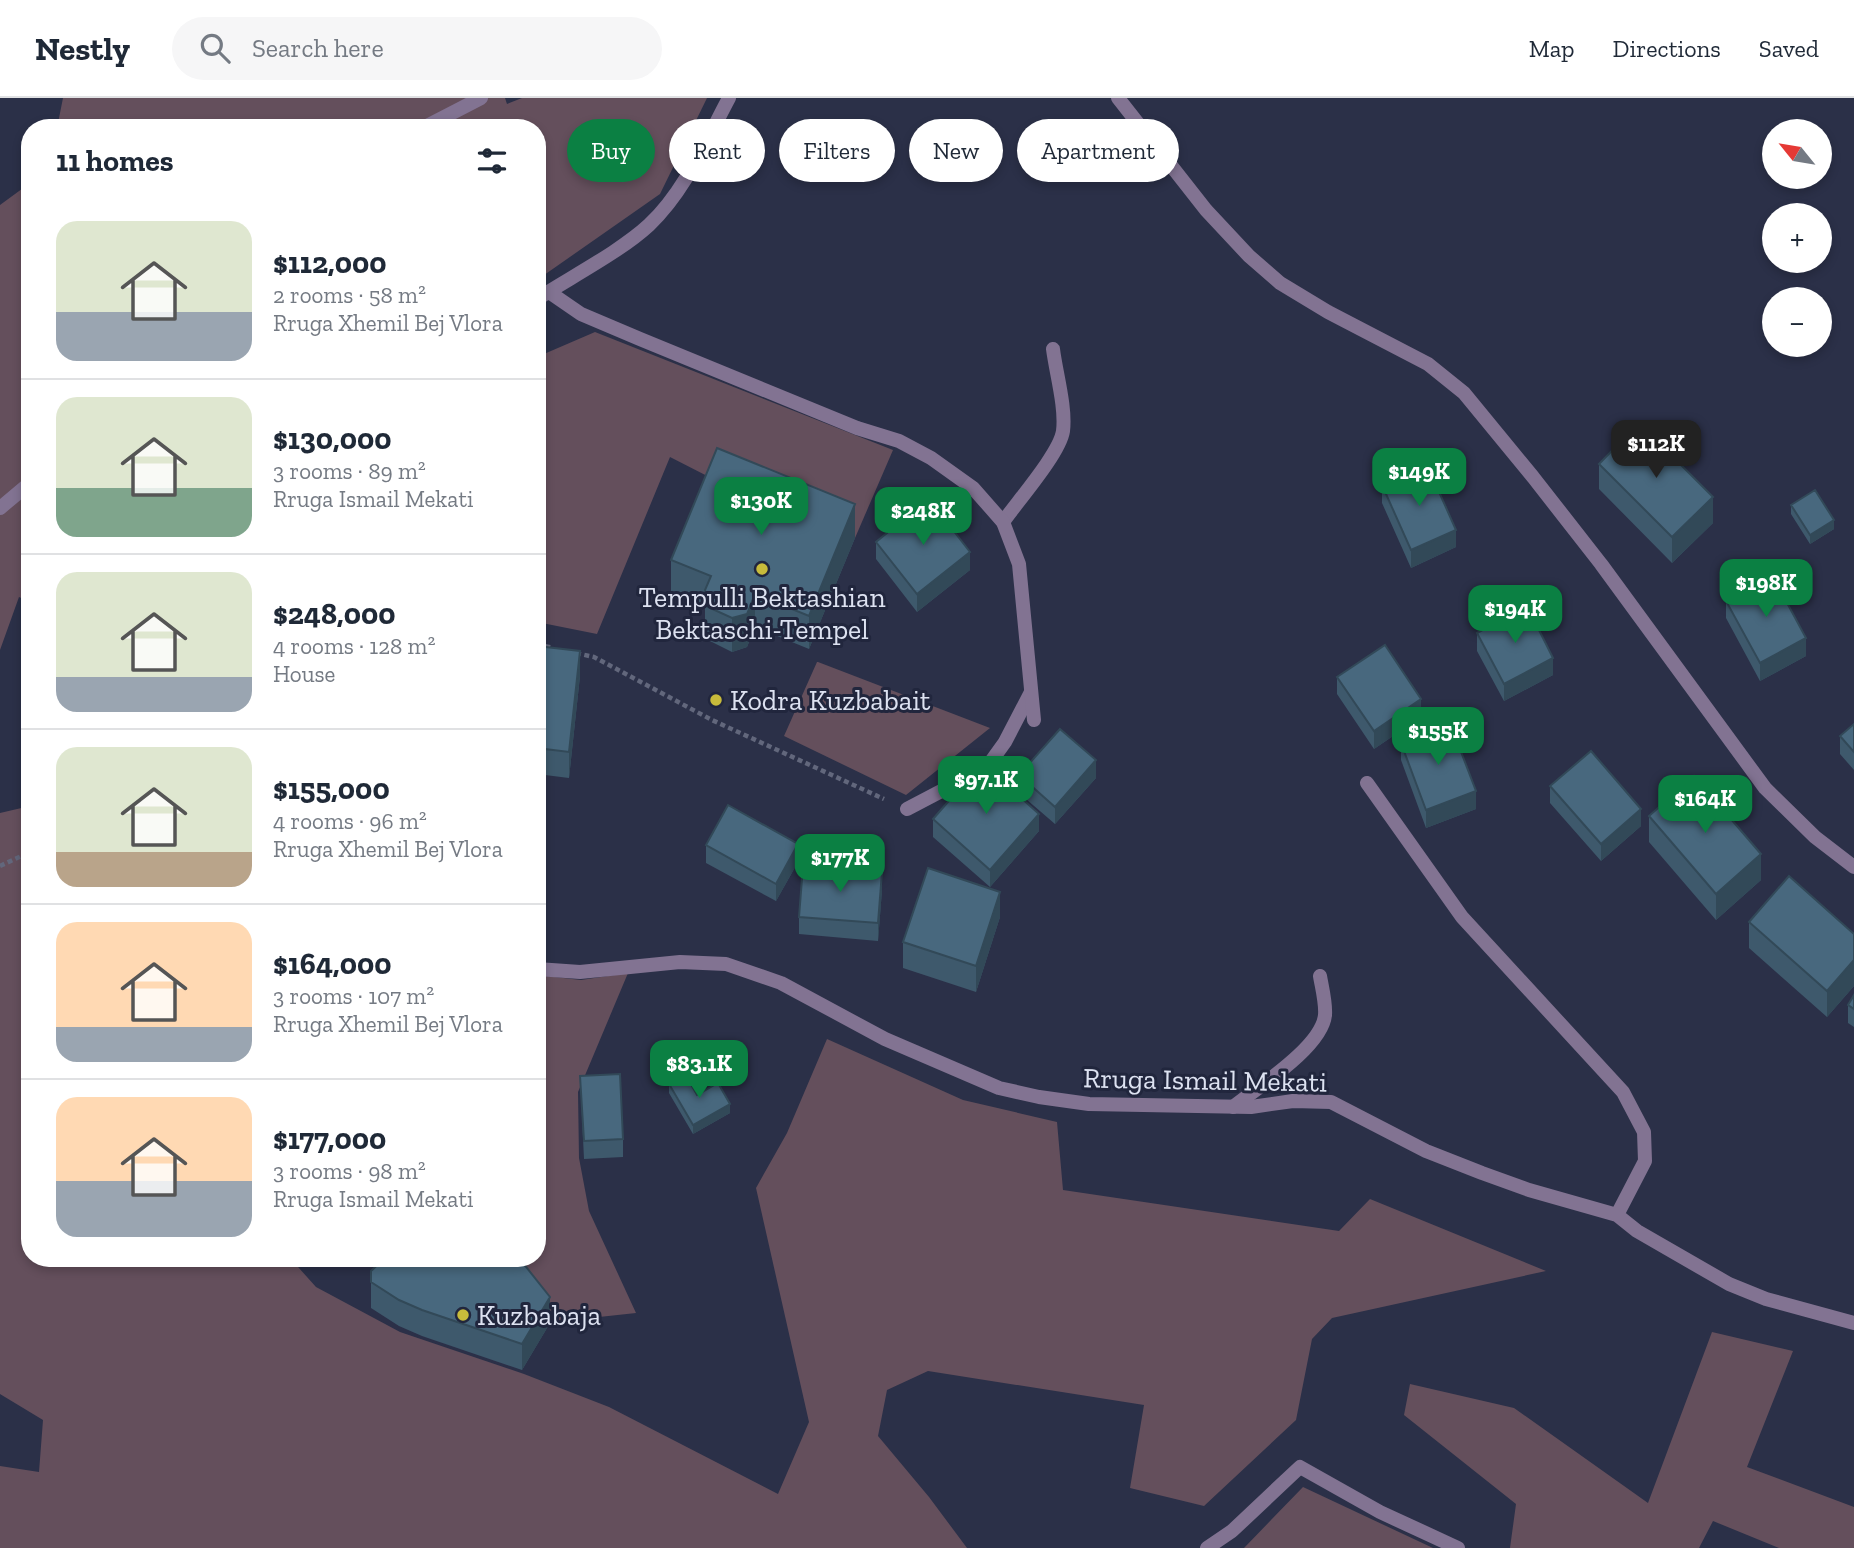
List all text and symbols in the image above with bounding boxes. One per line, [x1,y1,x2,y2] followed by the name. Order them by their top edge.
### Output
[172,17,662,80] search box
[35,29,130,68] text: Nestly
[196,29,234,67] icon: search
[252,32,384,64] text: Search here
[1529,34,1575,63] text: Map
[1613,34,1721,63] text: Directions
[1759,34,1819,63] text: Saved
[567,119,655,182] chip: Buy
[669,119,765,182] chip: Rent
[779,119,895,182] chip: Filters
[909,119,1003,182] chip: New
[1017,119,1179,182] chip: Apartment
[1762,119,1832,189] north arrow
[1762,119,1832,357] map controls
[473,142,511,180] icon: filters
[56,143,174,179] text: 11 homes
[1762,203,1832,273] button: +
[273,245,387,281] text: $112,000
[112,249,196,333] icon: home
[273,281,426,309] text: 2 rooms · 58 m²
[1762,287,1832,357] button: −
[273,309,503,337] text: Rruga Xhemil Bej Vlora
[1607,420,1705,480] pin: $112K
[273,421,392,457] text: $130,000
[112,425,196,509] icon: home
[1627,429,1685,457] text: $112K
[1370,448,1468,508] pin: $149K
[273,457,426,485] text: 3 rooms · 89 m²
[1388,457,1450,485] text: $149K
[712,478,810,537] pin: $130K
[273,485,473,513] text: Rruga Ismail Mekati
[730,486,792,514] text: $130K
[874,488,972,547] pin: $248K
[891,496,955,524] text: $248K
[1717,560,1815,619] pin: $198K
[754,561,770,577] marker: Tempulli Bektashian Bektaschi-Tempel
[1736,568,1796,596] text: $198K
[639,581,886,646] place label: Tempulli Bektashian Bektaschi-Tempel
[1466,586,1564,645] pin: $194K
[1484,594,1546,622] text: $194K
[273,596,396,632] text: $248,000
[112,600,196,684] icon: home
[273,632,435,660] text: 4 rooms · 128 m²
[273,660,335,688] text: House
[730,684,931,717] place label: Kodra Kuzbabait
[708,692,724,708] marker: Kodra Kuzbabait
[1389,708,1487,767] pin: $155K
[1408,716,1468,744] text: $155K
[929,756,1043,816] pin: $97.1K
[954,765,1018,793] text: $97.1K
[273,771,390,807] text: $155,000
[112,775,196,859] icon: home
[1656,776,1754,835] pin: $164K
[1674,784,1736,812] text: $164K
[273,807,427,835] text: 4 rooms · 96 m²
[791,834,889,894] pin: $177K
[273,835,503,863] text: Rruga Xhemil Bej Vlora
[811,843,869,871] text: $177K
[273,946,392,982] text: $164,000
[112,950,196,1034] icon: home
[273,982,434,1010] text: 3 rooms · 107 m²
[273,1010,503,1038] text: Rruga Xhemil Bej Vlora
[642,1040,756,1100] pin: $83.1K
[666,1049,732,1077] text: $83.1K
[1083,1061,1327,1099] street label: Rruga Ismail Mekati
[273,1121,386,1157] text: $177,000
[112,1125,196,1209] icon: home
[273,1157,426,1185] text: 3 rooms · 98 m²
[273,1185,473,1213] text: Rruga Ismail Mekati
[477,1299,601,1332] place label: Kuzbabaja
[455,1307,471,1323] marker: Kuzbabaja

